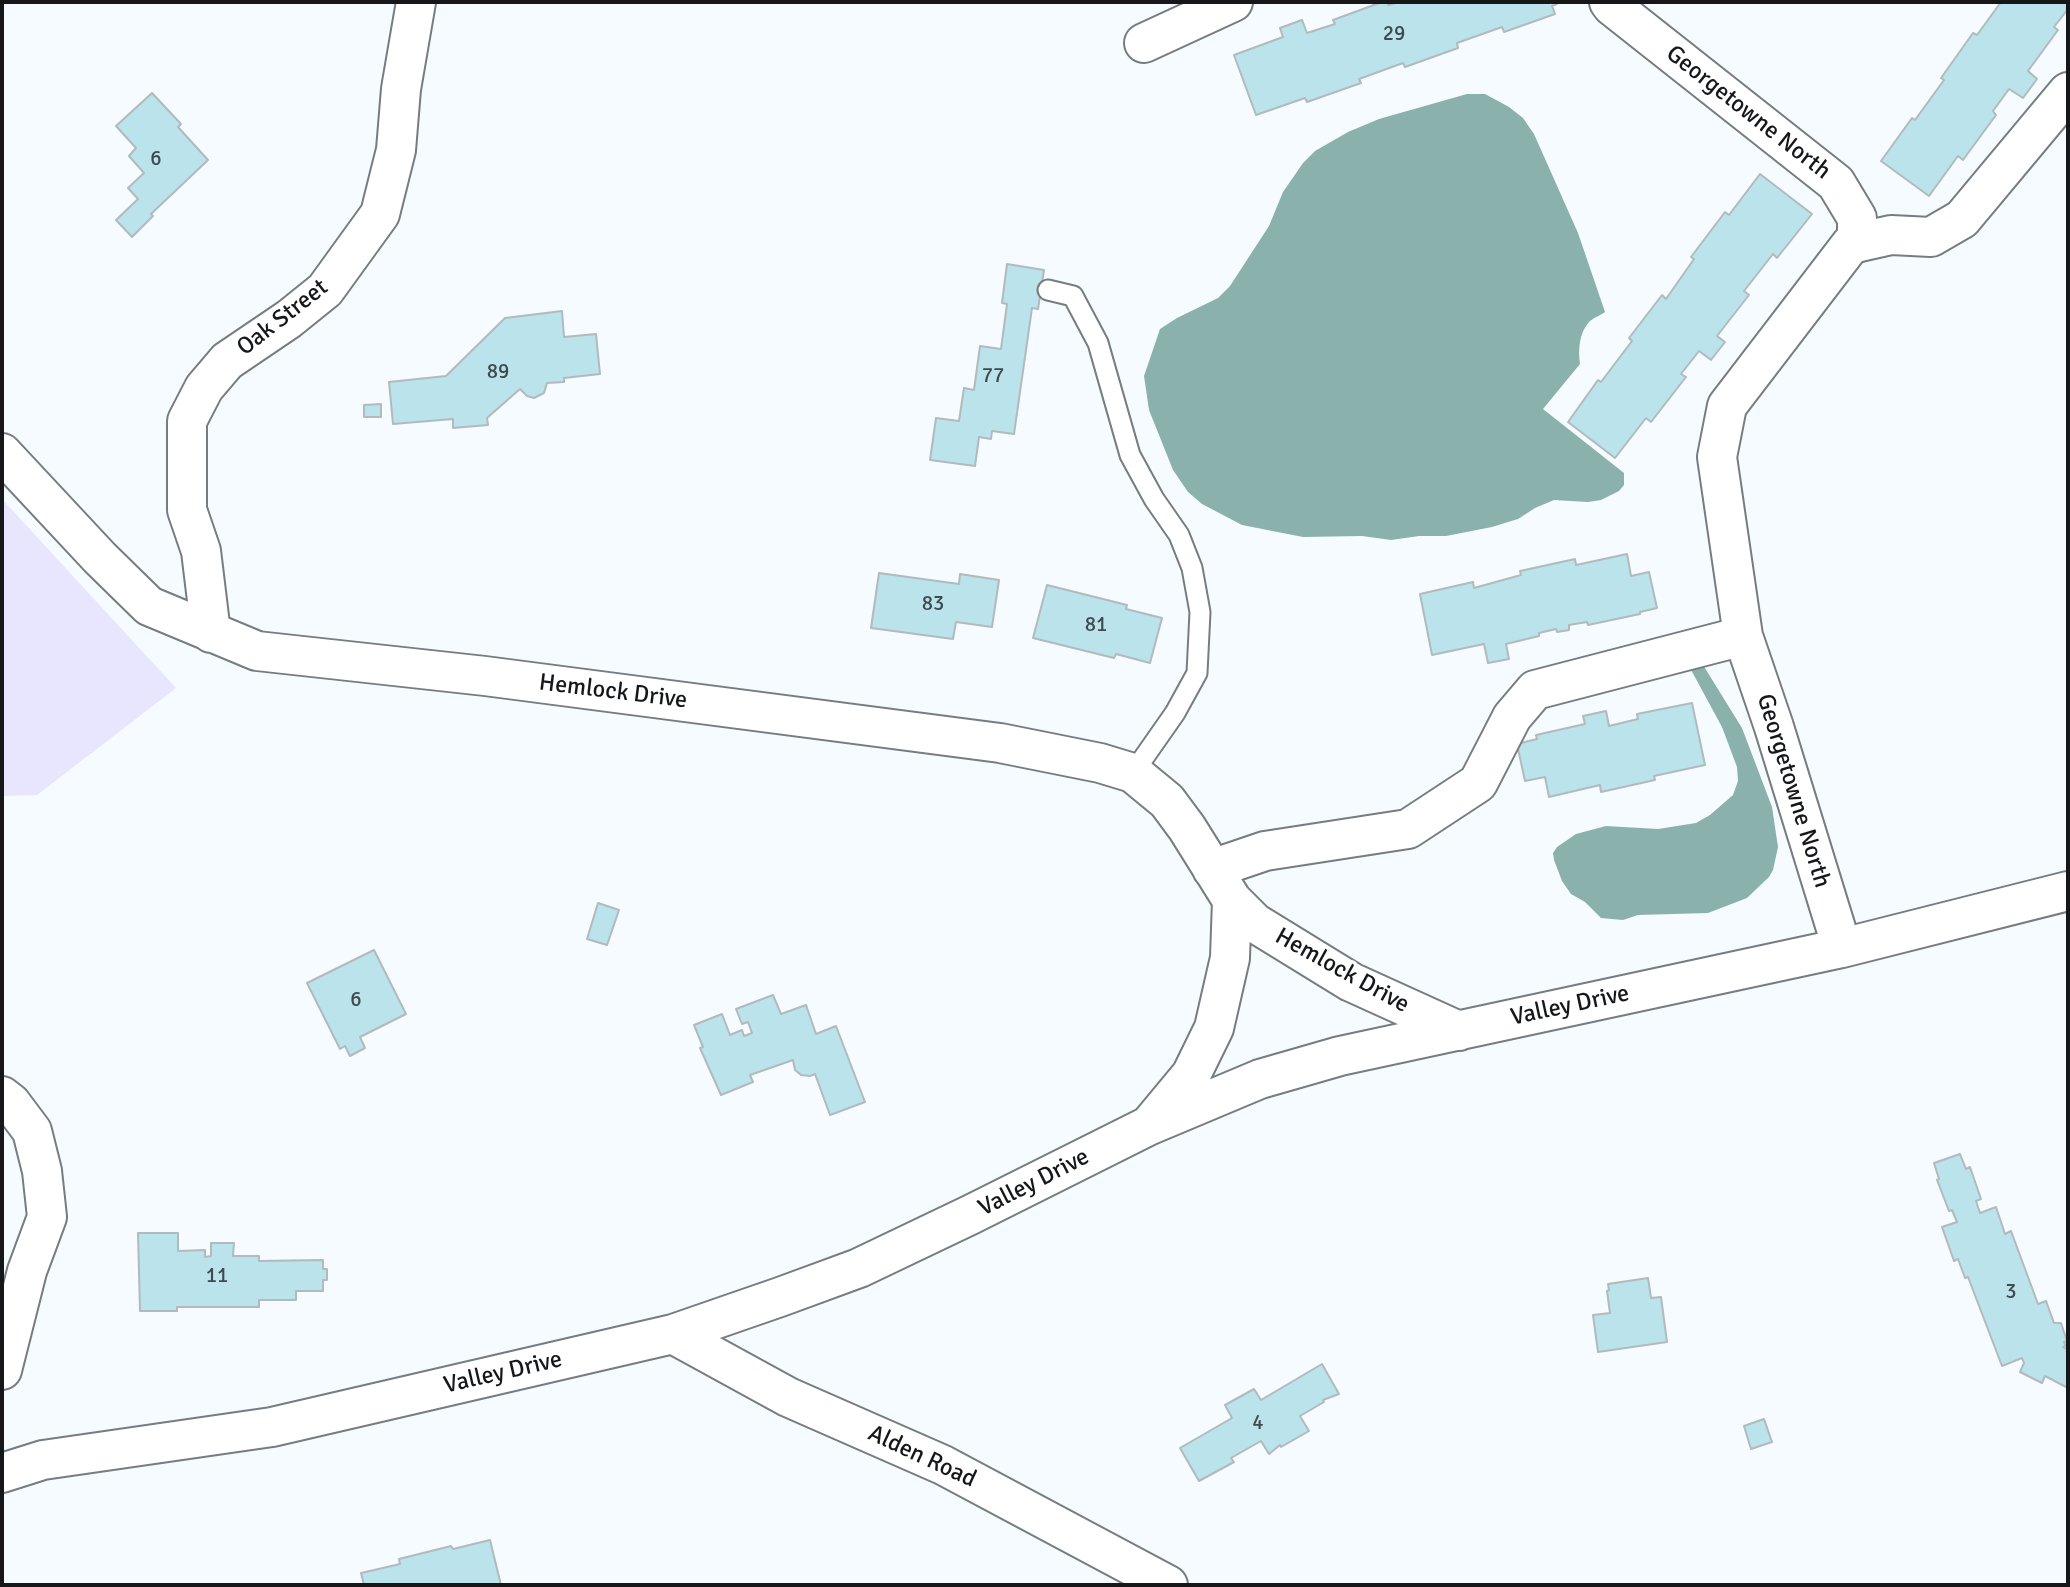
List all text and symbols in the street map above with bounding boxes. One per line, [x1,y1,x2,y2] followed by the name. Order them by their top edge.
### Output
[1383,21,1405,47] house number: 29
[1660,40,1836,186] street label: Georgetowne North
[150,146,162,172] house number: 6
[232,274,334,362] street label: Oak Street
[487,359,509,385] house number: 89
[982,363,1004,389] house number: 77
[922,591,944,617] house number: 83
[1085,612,1107,638] house number: 81
[537,669,689,715] street label: Hemlock Drive
[1750,691,1836,891] street label: Georgetowne North
[1270,922,1414,1020] street label: Hemlock Drive
[1508,979,1632,1033] street label: Valley Drive
[350,987,362,1013] house number: 6
[974,1143,1094,1223] street label: Valley Drive
[206,1263,228,1289] house number: 11
[2005,1279,2017,1305] house number: 3
[441,1345,565,1401] street label: Valley Drive
[1252,1410,1264,1436] house number: 4
[863,1419,981,1495] street label: Alden Road

